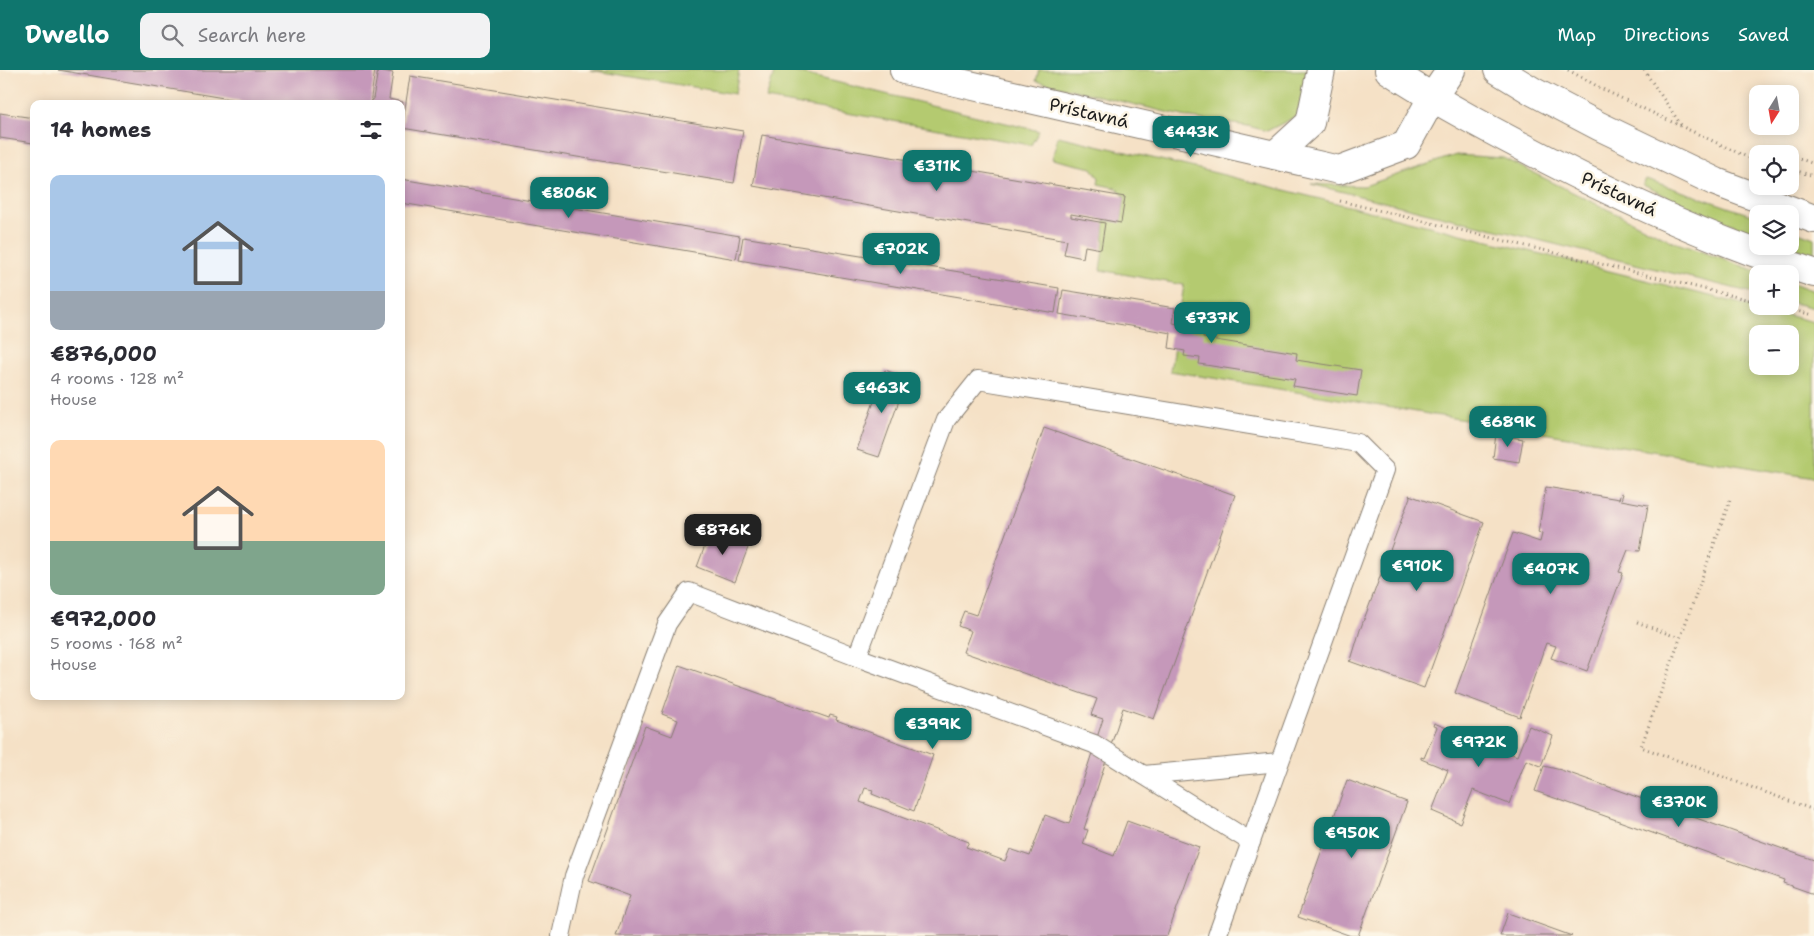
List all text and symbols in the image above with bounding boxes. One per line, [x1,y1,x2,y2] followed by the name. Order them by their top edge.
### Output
[140,13,490,58] search box
[25,19,110,51] text: Dwello
[158,21,186,49] icon: search
[198,23,306,48] text: Search here
[1558,23,1596,47] text: Map
[1624,23,1710,47] text: Directions
[1738,23,1789,47] text: Saved
[1749,85,1799,135] north arrow
[1749,85,1799,375] map controls
[1047,92,1131,134] street label: Prístavná
[50,116,151,144] text: 14 homes
[357,116,385,144] icon: filters
[1156,116,1226,158] pin: €443K
[1164,121,1218,142] text: €443K
[1749,145,1799,195] button: locate
[902,150,972,192] pin: €311K
[914,155,960,176] text: €311K
[1577,166,1661,222] street label: Prístavná
[534,176,604,219] pin: €806K
[541,182,597,203] text: €806K
[1749,205,1799,255] button: layers
[173,208,263,298] icon: home
[866,232,936,275] pin: €702K
[874,238,928,259] text: €702K
[1749,265,1799,315] button: +
[1177,302,1247,344] pin: €737K
[1185,307,1239,328] text: €737K
[1749,325,1799,375] button: −
[50,340,157,368] text: €876,000
[50,368,184,389] text: 4 rooms · 128 m²
[847,372,917,414] pin: €463K
[854,377,910,398] text: €463K
[50,389,97,410] text: House
[1473,406,1543,448] pin: €689K
[1480,411,1536,432] text: €689K
[173,473,263,563] icon: home
[688,514,758,556] pin: €876K
[695,519,751,540] text: €876K
[1382,550,1452,592] pin: €910K
[1516,552,1586,595] pin: €407K
[1392,555,1442,576] text: €910K
[1523,558,1579,579] text: €407K
[50,605,156,633] text: €972,000
[50,633,183,654] text: 5 rooms · 168 m²
[50,654,97,675] text: House
[898,708,968,750] pin: €399K
[905,713,961,734] text: €399K
[1444,726,1514,768] pin: €972K
[1452,731,1506,752] text: €972K
[1644,786,1714,828] pin: €370K
[1652,791,1706,812] text: €370K
[1317,816,1387,859] pin: €950K
[1325,822,1379,843] text: €950K

